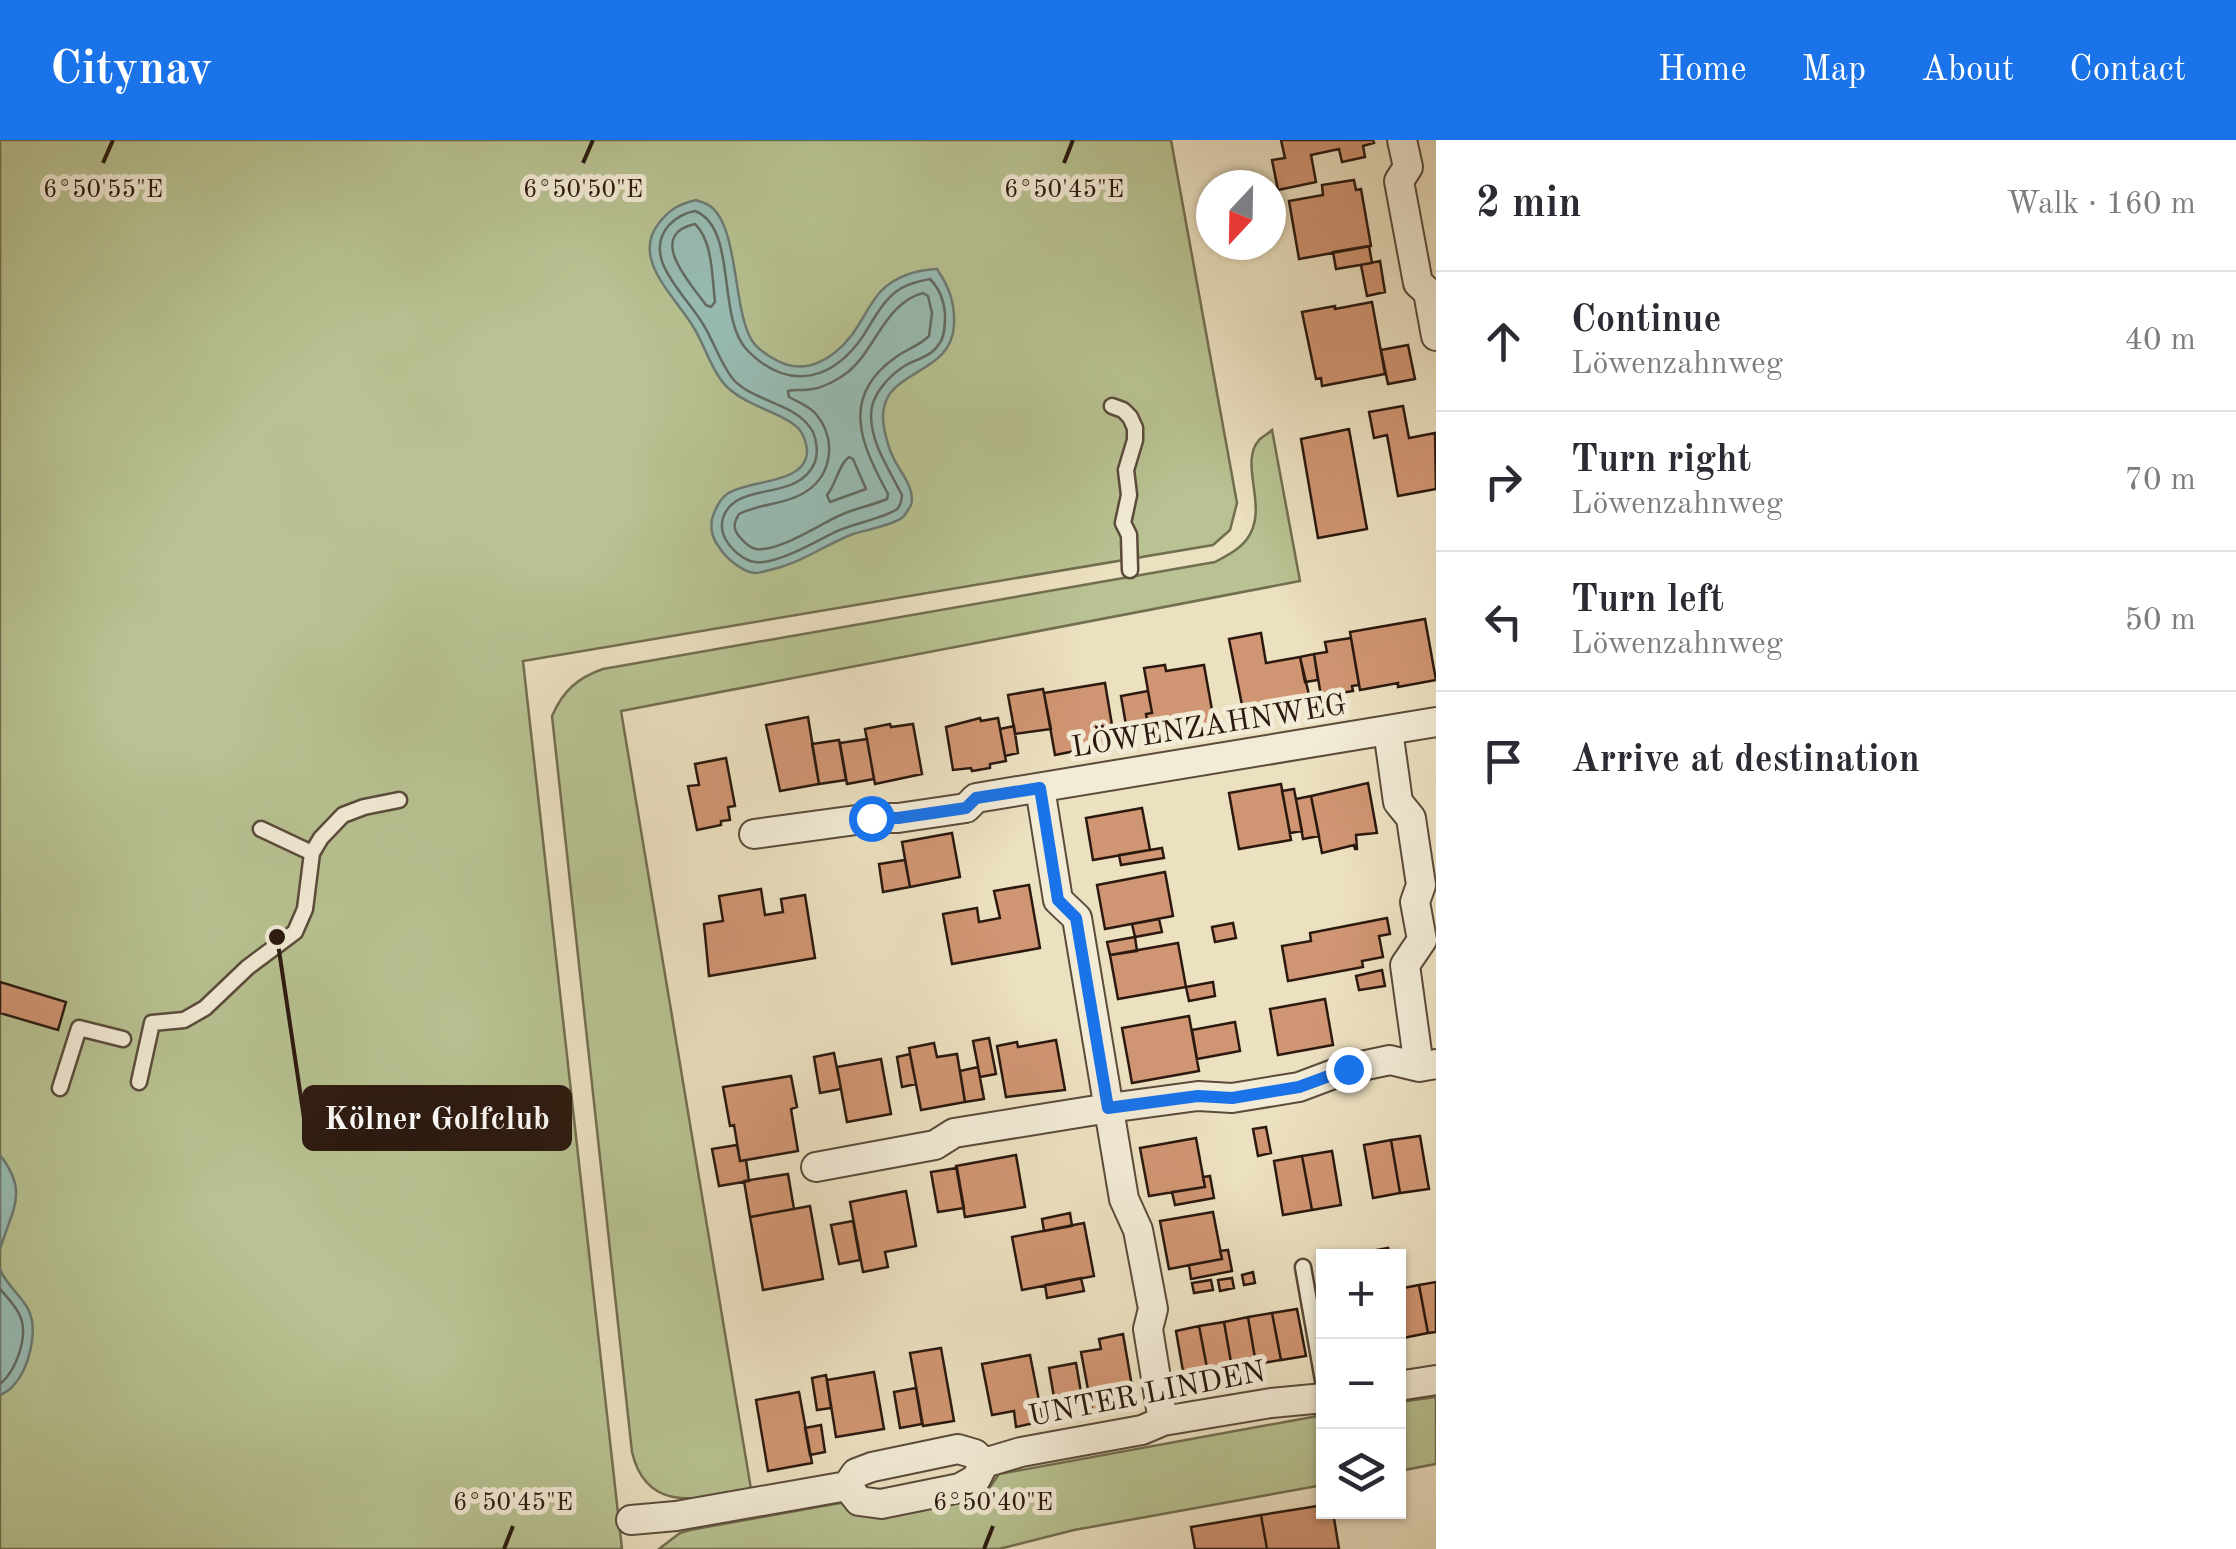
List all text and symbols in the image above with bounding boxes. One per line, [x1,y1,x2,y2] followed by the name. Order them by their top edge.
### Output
[50,46,213,94] text: Citynav
[1658,53,1747,88] text: Home
[1802,53,1866,88] text: Map
[1921,53,2014,88] text: About
[2069,53,2186,88] text: Contact
[1196,170,1286,260] north arrow
[43,178,163,203] text: 6°50'55"E
[523,178,643,203] text: 6°50'50"E
[1004,178,1124,203] text: 6°50'45"E
[1476,184,1582,226] text: 2 min
[2006,189,2196,221] text: Walk · 160 m
[1571,302,1721,340] text: Continue
[1476,314,1531,369] icon: ahead
[2125,325,2196,357] text: 40 m
[1571,349,1783,381] text: Löwenzahnweg
[1571,442,1751,480] text: Turn right
[1476,454,1531,509] icon: right
[2125,465,2196,497] text: 70 m
[1571,489,1783,521] text: Löwenzahnweg
[1571,582,1724,620] text: Turn left
[1476,594,1531,649] icon: left
[2125,605,2196,637] text: 50 m
[1571,629,1783,661] text: Löwenzahnweg
[1069,686,1349,764] street label: LÖWENZAHNWEG
[1476,734,1531,789] icon: arrive
[1571,742,1920,780] text: Arrive at destination
[849,796,895,842] route start
[1326,1047,1372,1093] route end
[304,1087,570,1149] callout: Kölner Golfclub
[324,1105,550,1137] text: Kölner Golfclub
[1316,1249,1406,1519] map controls
[1316,1249,1406,1339] button: +
[1316,1339,1406,1429] button: −
[1026,1357,1268,1433] street label: UNTER LINDEN
[1316,1429,1406,1519] button: layers
[453,1491,573,1516] text: 6°50'45"E
[933,1491,1053,1516] text: 6°50'40"E

